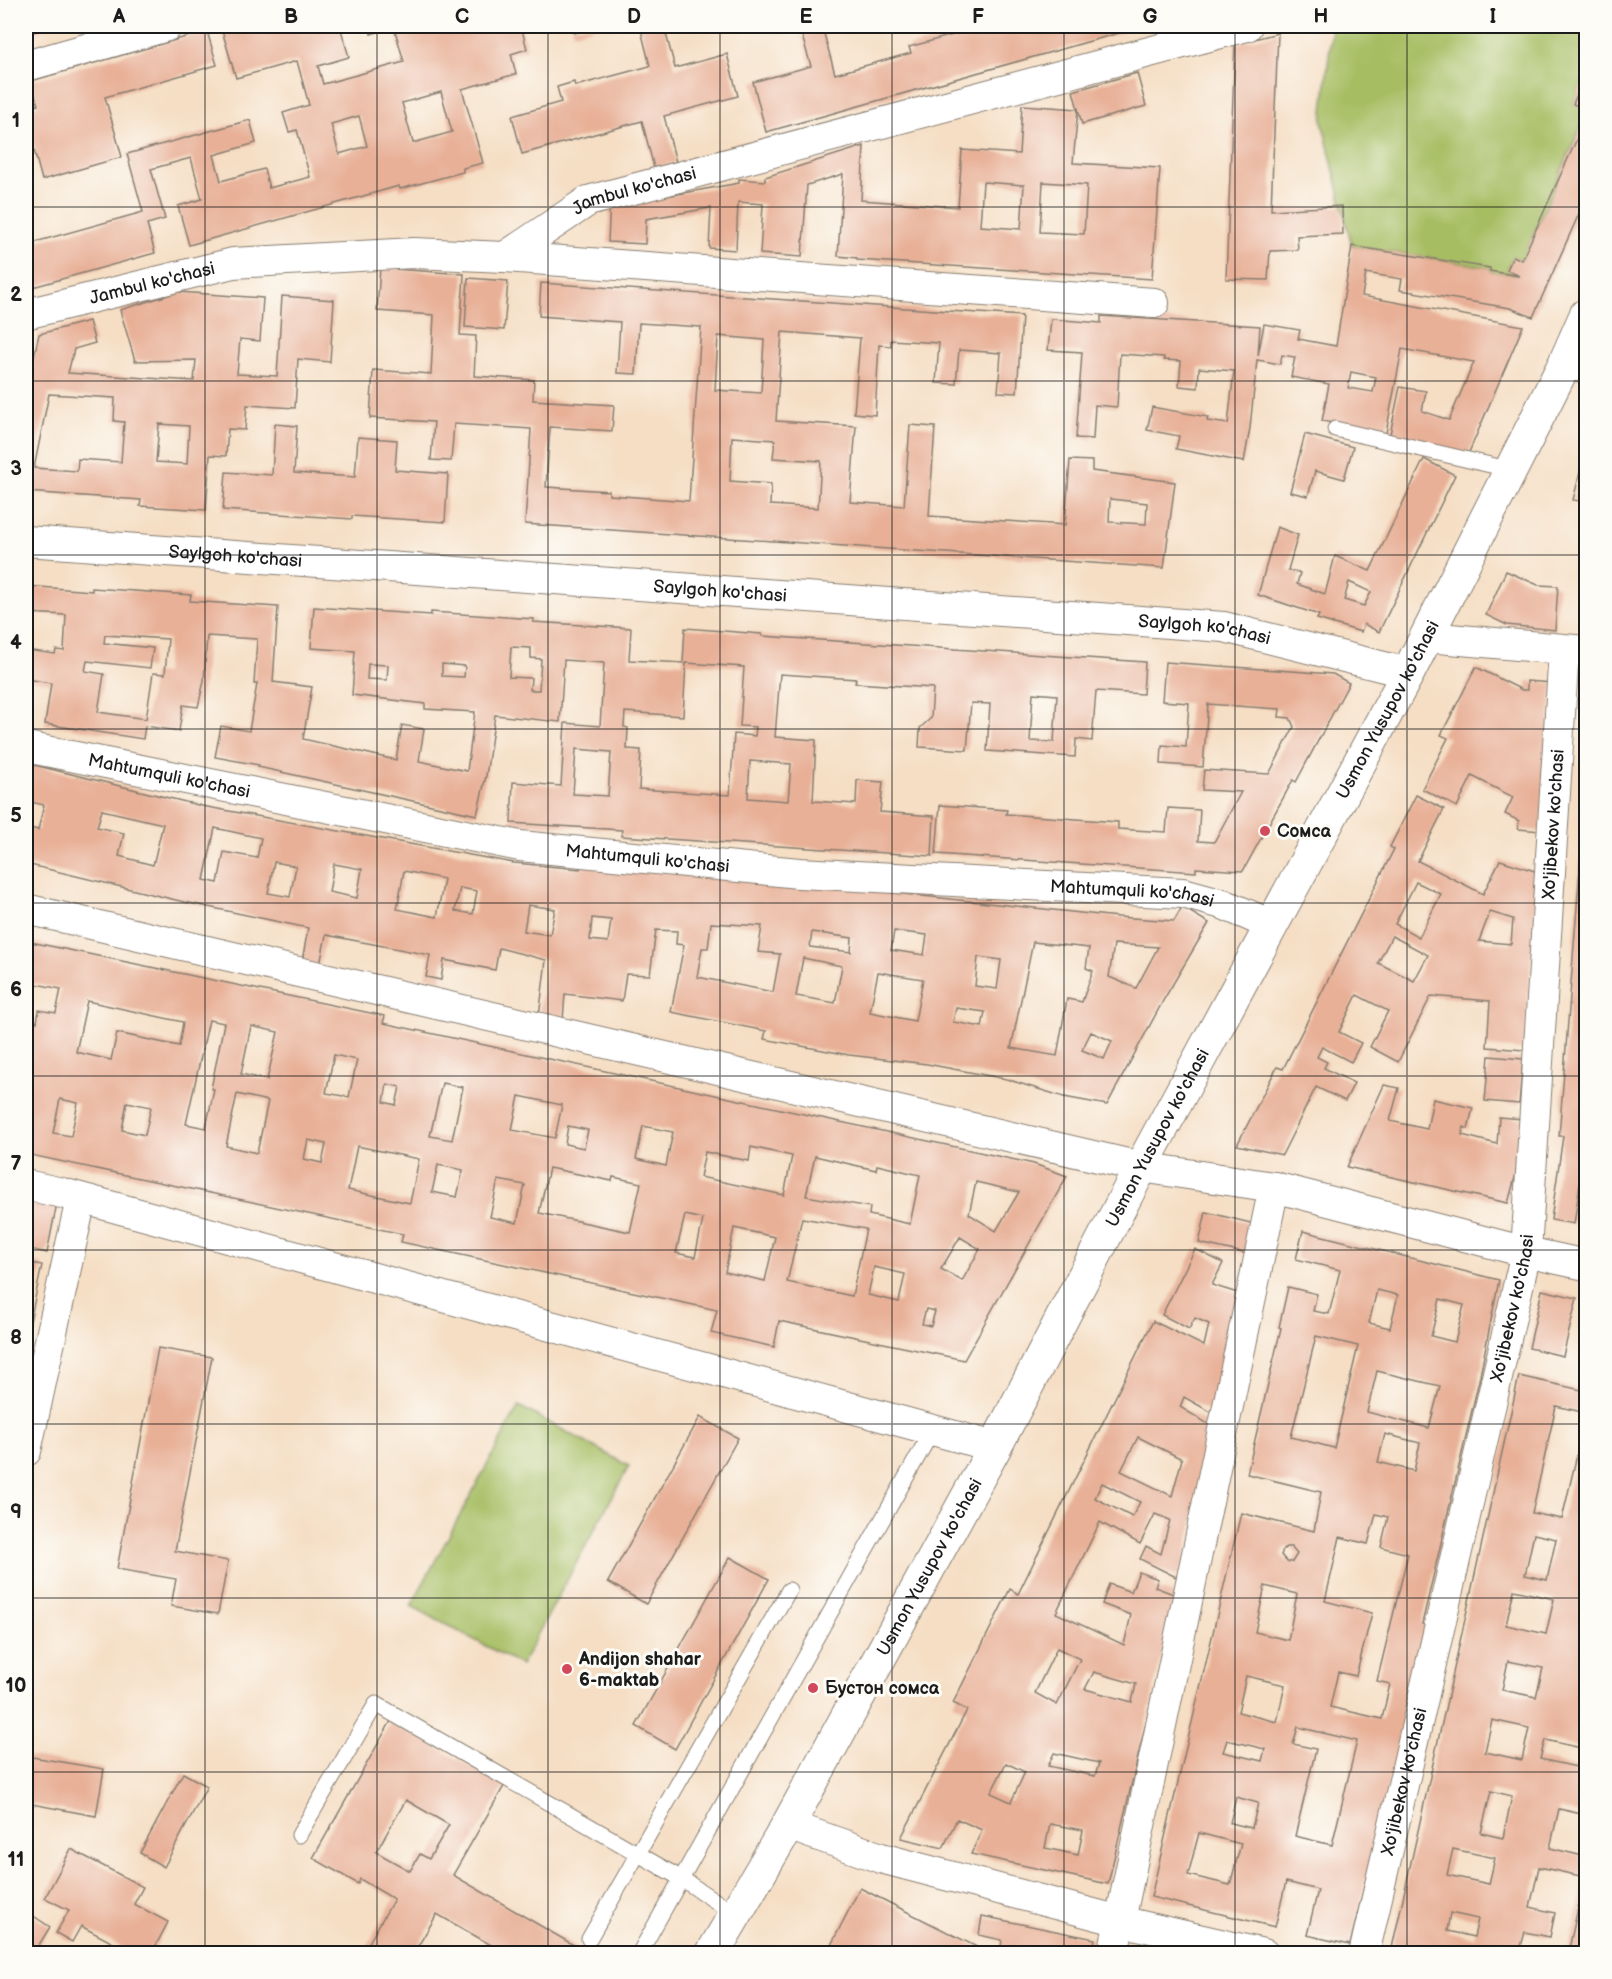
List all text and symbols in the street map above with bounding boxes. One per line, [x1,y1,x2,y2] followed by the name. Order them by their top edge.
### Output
[112,5,126,29] text: A
[284,5,298,29] text: B
[455,5,469,29] text: C
[627,5,641,29] text: D
[800,5,813,29] text: E
[972,5,984,29] text: F
[1143,5,1158,29] text: G
[1314,5,1328,29] text: H
[1490,5,1496,29] text: I
[12,109,20,133] text: 1
[568,163,699,220] street label: Jambul ko'chasi
[88,258,217,309] street label: Jambul ko'chasi
[10,283,22,307] text: 2
[10,457,22,481] text: 3
[168,541,303,572] street label: Saylgoh ko'chasi
[653,576,788,607] street label: Saylgoh ko'chasi
[1137,611,1273,649] street label: Saylgoh ko'chasi
[1332,617,1444,803] street label: Usmon Yusupov ko'chasi
[10,631,22,655] text: 4
[1538,748,1569,901] street label: Xo'jibekov ko'chasi
[86,750,252,803] street label: Mahtumquli ko'chasi
[10,804,22,828] text: 5
[1277,821,1331,842] place label: Сомса
[1258,824,1272,838] marker: Сомса
[564,840,731,877] street label: Mahtumquli ko'chasi
[1050,876,1216,912] street label: Mahtumquli ko'chasi
[10,978,22,1002] text: 6
[1102,1045,1214,1231] street label: Usmon Yusupov ko'chasi
[10,1152,22,1176] text: 7
[1486,1234,1538,1385] street label: Xo'jibekov ko'chasi
[10,1326,22,1350] text: 8
[873,1475,987,1659] street label: Usmon Yusupov ko'chasi
[10,1500,22,1524] text: 9
[578,1649,702,1691] place label: Andijon shahar 6-maktab
[560,1662,574,1676] marker: Andijon shahar 6-maktab
[6,1674,26,1698] text: 10
[825,1678,940,1699] place label: Бустон сомса
[806,1681,820,1695] marker: Бустон сомса
[1377,1706,1431,1858] street label: Xo'jibekov ko'chasi
[8,1848,24,1872] text: 11

